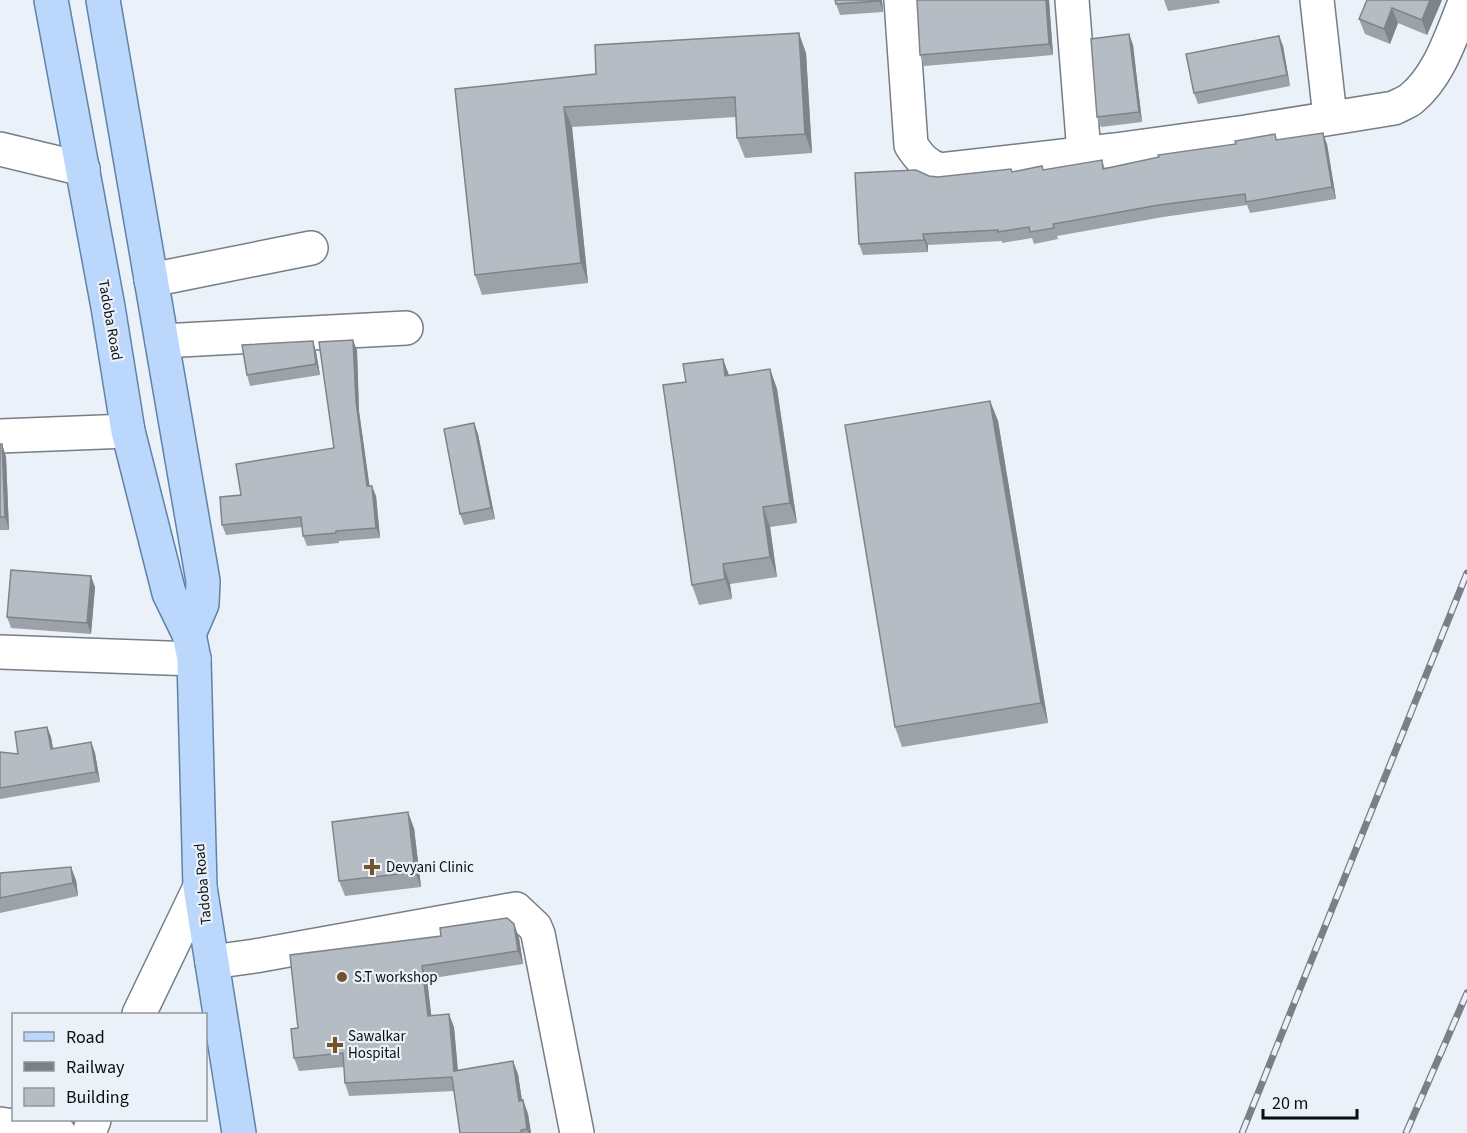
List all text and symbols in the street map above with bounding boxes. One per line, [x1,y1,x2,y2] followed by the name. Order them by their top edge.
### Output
[93,278,127,362] street label: Tadoba Road
[189,842,217,926] street label: Tadoba Road
[386,857,474,878] place label: Devyani Clinic
[363,858,381,876] marker: Devyani Clinic
[354,967,438,988] place label: S.T workshop
[335,970,349,984] marker: S.T workshop
[12,1013,207,1121] legend
[66,1025,105,1050] text: Road
[348,1026,406,1064] place label: Sawalkar Hospital
[326,1036,344,1054] marker: Sawalkar Hospital
[66,1055,125,1080] text: Railway
[1263,1082,1358,1120] scale bar
[66,1085,129,1110] text: Building
[1272,1091,1308,1116] text: 20 m

